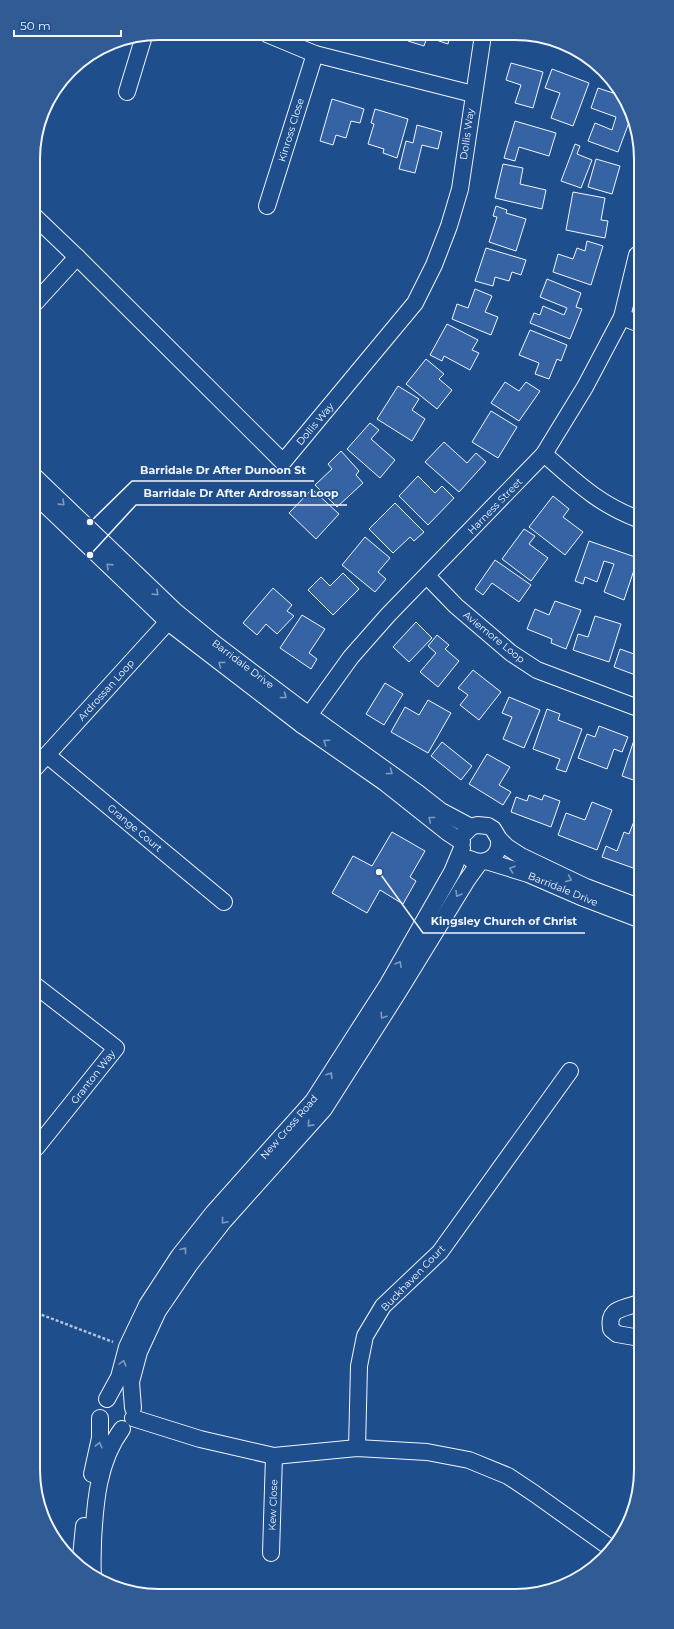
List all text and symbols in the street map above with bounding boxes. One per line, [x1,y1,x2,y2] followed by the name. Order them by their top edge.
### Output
[14,12,121,38] scale bar
[20,18,51,33] text: 50 m
[275,97,307,163] street label: Kinross Close
[457,107,477,161] street label: Dollis Way
[293,400,337,448] street label: Dollis Way
[132,458,314,481] callout: Barridale Dr After Dunoon St
[140,463,306,477] text: Barridale Dr After Dunoon St
[465,475,525,537] street label: Harness Street
[136,482,347,505] callout: Barridale Dr After Ardrossan Loop
[143,486,339,500] text: Barridale Dr After Ardrossan Loop
[57,498,65,506] one-way arrow
[106,563,114,571] one-way arrow
[151,588,159,596] one-way arrow
[461,608,528,666] street label: Aviemore Loop
[209,636,277,692] street label: Barridale Drive
[75,656,137,723] street label: Ardrossan Loop
[219,662,226,669] one-way arrow
[280,691,287,698] one-way arrow
[323,739,330,747] one-way arrow
[386,767,393,775] one-way arrow
[105,801,165,855] street label: Grange Court
[428,816,435,823] one-way arrow
[508,865,515,873] one-way arrow
[526,869,600,909] street label: Barridale Drive
[564,874,572,882] one-way arrow
[455,890,463,897] one-way arrow
[423,910,585,933] callout: Kingsley Church of Christ
[431,914,577,928] text: Kingsley Church of Christ
[394,961,401,969] one-way arrow
[380,1012,387,1019] one-way arrow
[68,1047,119,1107] street label: Granton Way
[325,1072,333,1079] one-way arrow
[257,1092,321,1162] street label: New Cross Road
[307,1119,315,1127] one-way arrow
[221,1217,228,1224] one-way arrow
[378,1242,448,1314] street label: Buckhaven Court
[180,1247,187,1254] one-way arrow
[118,1360,126,1366] one-way arrow
[94,1442,102,1448] one-way arrow
[266,1479,280,1531] street label: Kew Close

